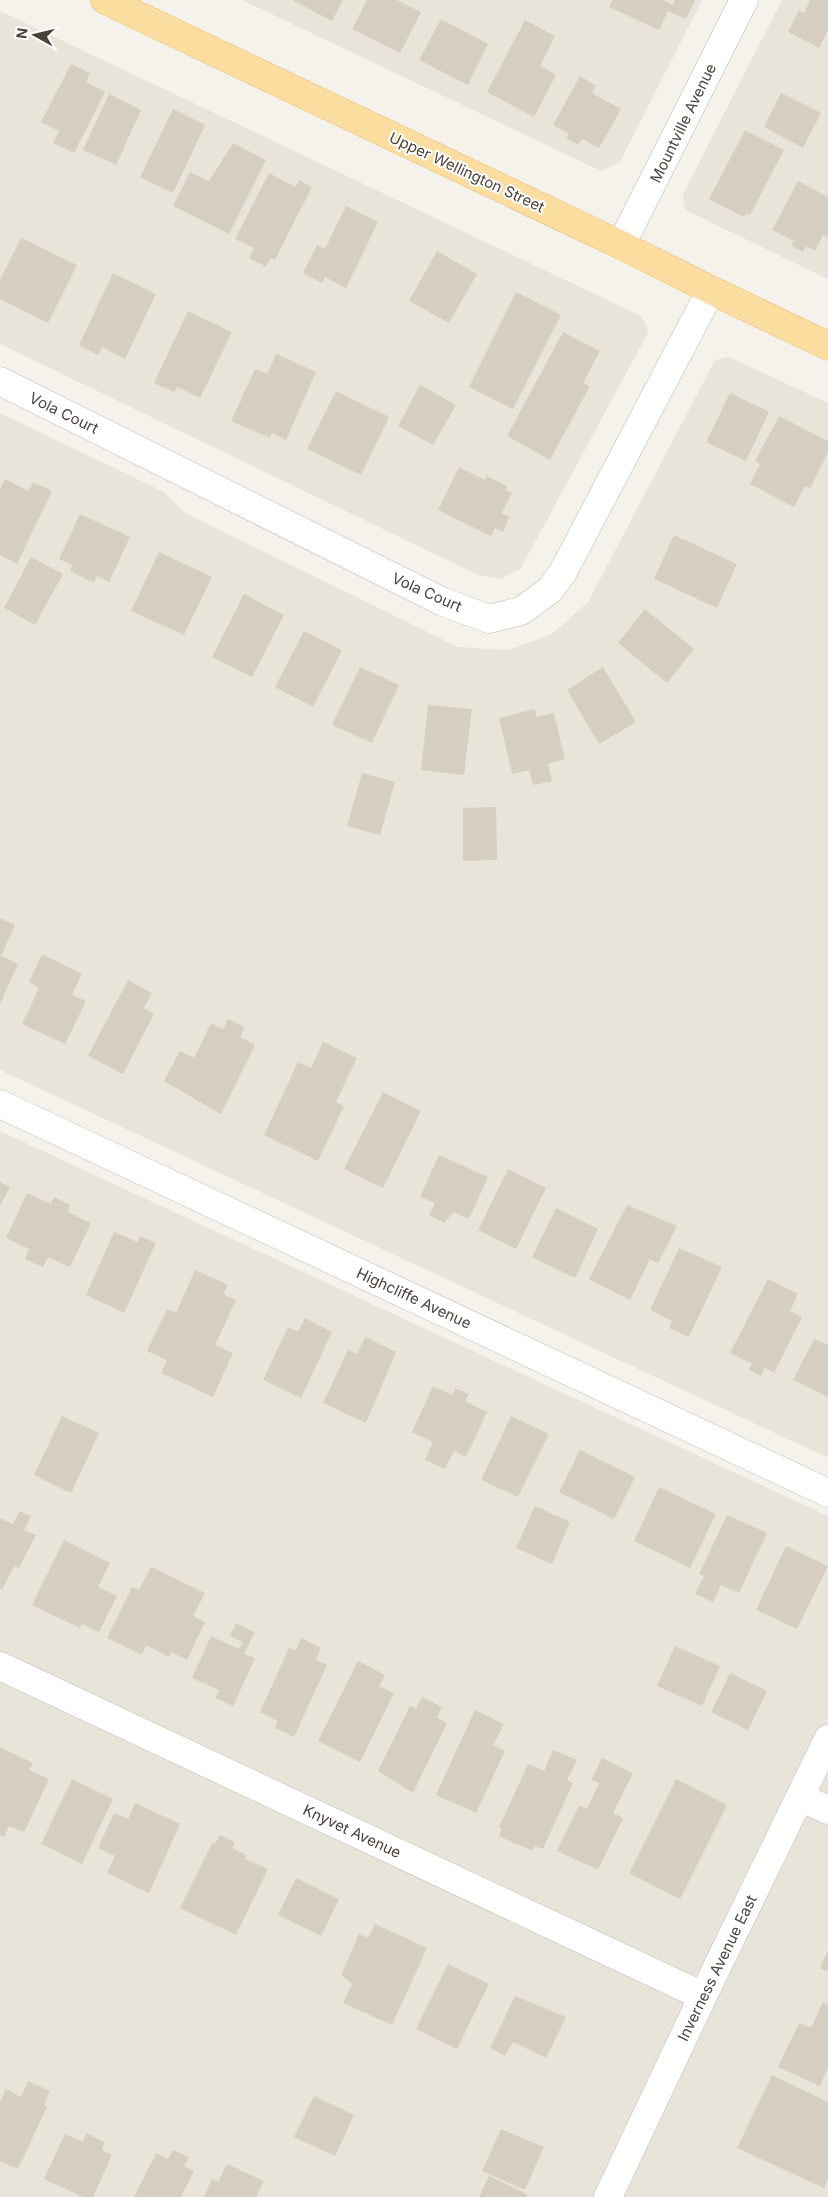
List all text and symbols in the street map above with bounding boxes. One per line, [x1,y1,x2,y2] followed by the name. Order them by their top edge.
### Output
[10,10,60,60] north arrow
[12,27,31,40] text: N
[646,60,720,186] street label: Mountville Avenue
[386,128,548,216] street label: Upper Wellington Street
[26,388,102,438] street label: Vola Court
[389,568,465,616] street label: Vola Court
[354,1263,474,1333] street label: Highcliffe Avenue
[300,1800,404,1862] street label: Knyvet Avenue
[673,1892,761,2044] street label: Inverness Avenue East

